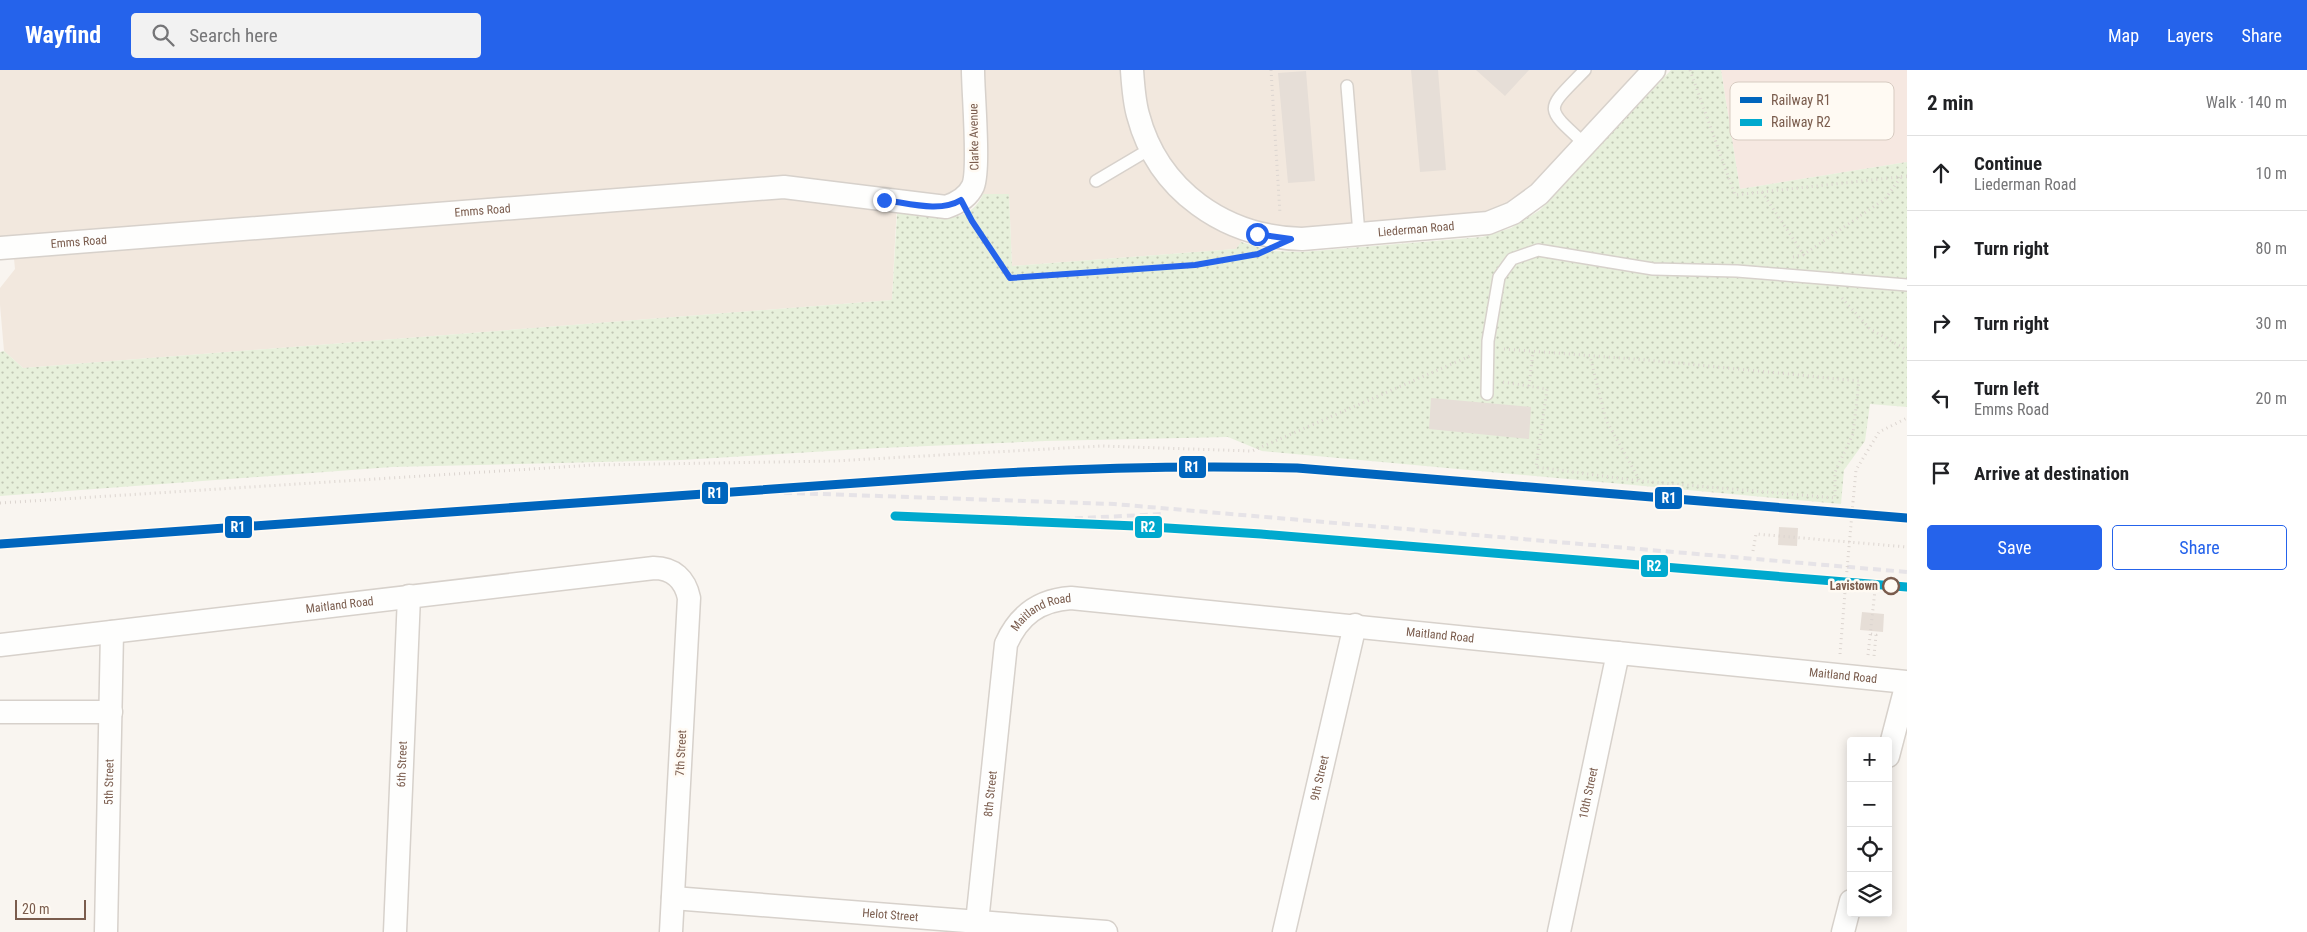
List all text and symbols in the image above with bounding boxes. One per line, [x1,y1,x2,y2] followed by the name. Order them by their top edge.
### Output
[131,13,481,58] search box
[25,21,101,49] text: Wayfind
[149,21,177,49] icon: search
[189,24,278,47] text: Search here
[2108,25,2139,46] text: Map
[2167,25,2214,46] text: Layers
[2242,25,2282,46] text: Share
[1730,82,1894,140] legend
[1927,91,1974,115] text: 2 min
[1771,92,1831,108] text: Railway R1
[2206,93,2287,112] text: Walk · 140 m
[966,103,982,171] street label: Clarke Avenue
[1771,114,1831,130] text: Railway R2
[1974,152,2042,175] text: Continue
[1927,159,1955,187] icon: ahead
[2255,164,2287,183] text: 10 m
[1974,175,2076,194] text: Liederman Road
[873,189,896,212] route end
[454,201,511,220] street label: Emms Road
[1377,219,1455,239] street label: Liederman Road
[1246,223,1269,246] route start
[50,233,107,251] street label: Emms Road
[1927,234,1955,262] icon: right
[1974,237,2049,260] text: Turn right
[2255,239,2287,258] text: 80 m
[1927,309,1955,337] icon: right
[1974,312,2049,335] text: Turn right
[2255,314,2287,333] text: 30 m
[1974,377,2039,400] text: Turn left
[1927,384,1955,412] icon: left
[2255,389,2287,408] text: 20 m
[1974,400,2049,419] text: Emms Road
[1178,455,1207,479] line badge: R1
[1185,459,1199,475] text: R1
[1927,459,1955,487] icon: arrive
[1974,462,2129,485] text: Arrive at destination
[701,481,729,505] line badge: R1
[708,485,722,501] text: R1
[1654,486,1683,510] line badge: R1
[1662,490,1676,506] text: R1
[224,515,253,539] line badge: R1
[1134,515,1163,539] line badge: R2
[231,519,245,535] text: R1
[1141,519,1155,535] text: R2
[1927,525,2102,570] button: Save
[2112,525,2287,570] button: Share
[1640,554,1669,578] line badge: R2
[1647,558,1661,574] text: R2
[1882,577,1900,595] marker: Lavistown
[1830,579,1878,593] place label: Lavistown
[1008,591,1072,634] street label: Maitland Road
[305,594,374,616] street label: Maitland Road
[1406,625,1475,645] street label: Maitland Road
[1808,665,1878,686] street label: Maitland Road
[673,729,689,776] street label: 7th Street
[1847,737,1892,917] map controls
[1847,737,1892,782] button: +
[394,740,410,788] street label: 6th Street
[1308,754,1332,802] street label: 9th Street
[102,758,116,805] street label: 5th Street
[1576,766,1601,820] street label: 10th Street
[981,770,1000,817] street label: 8th Street
[1847,782,1892,827] button: −
[1847,827,1892,872] button: locate
[1847,872,1892,917] button: layers
[15,897,86,920] scale bar
[22,901,50,917] text: 20 m
[862,906,919,924] street label: Helot Street

